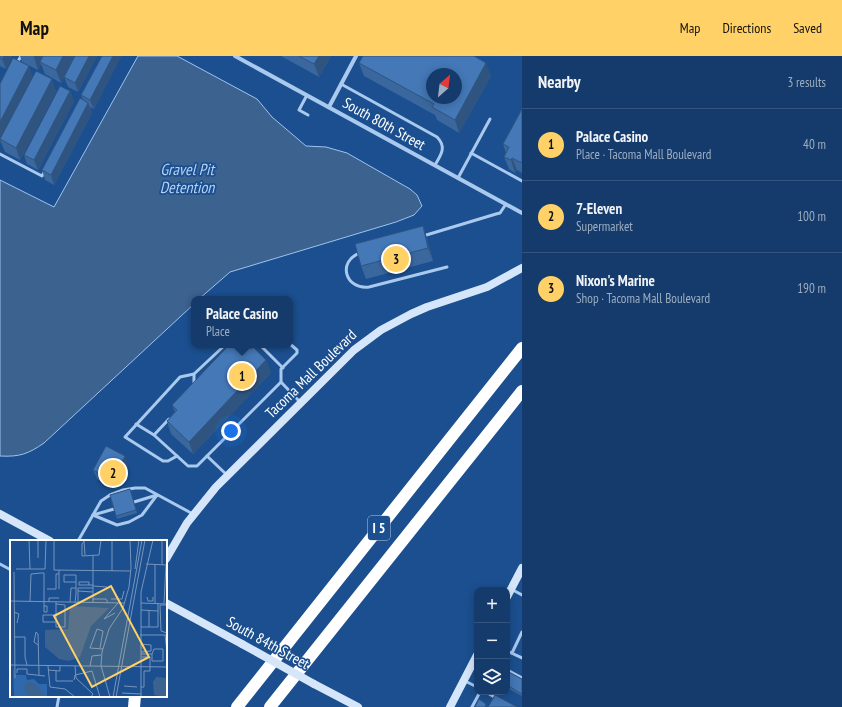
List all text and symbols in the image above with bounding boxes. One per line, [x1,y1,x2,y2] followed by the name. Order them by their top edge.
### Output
[20,16,49,40] text: Map
[680,19,700,37] text: Map
[722,19,771,37] text: Directions
[793,19,822,37] text: Saved
[426,68,462,104] north arrow
[538,71,581,93] text: Nearby
[787,74,826,91] text: 3 results
[339,93,429,154] street label: South 80th Street
[576,127,648,146] text: Palace Casino
[548,136,554,153] text: 1
[803,136,826,153] text: 40 m
[576,146,711,163] text: Place · Tacoma Mall Boulevard
[160,159,215,197] water label: Gravel Pit Detention
[576,199,622,218] text: 7-Eleven
[548,208,554,225] text: 2
[797,208,826,225] text: 100 m
[576,218,633,235] text: Supermarket
[383,244,409,274] pin: 3
[576,271,655,290] text: Nixon's Marine
[548,280,554,297] text: 3
[797,280,826,297] text: 190 m
[576,290,710,307] text: Shop · Tacoma Mall Boulevard
[191,296,293,348] popup
[206,304,278,323] text: Palace Casino
[206,323,230,340] text: Place
[261,325,360,422] street label: Tacoma Mall Boulevard
[229,361,255,391] pin: 1
[221,421,241,441] your location
[100,458,126,488] pin: 2
[368,516,390,540] road number: I 5
[10,540,167,697] inset map
[474,587,510,695] map controls
[474,587,510,623] button: +
[223,612,313,673] street label: South 84th Street
[474,623,510,659] button: −
[474,659,510,695] button: layers

